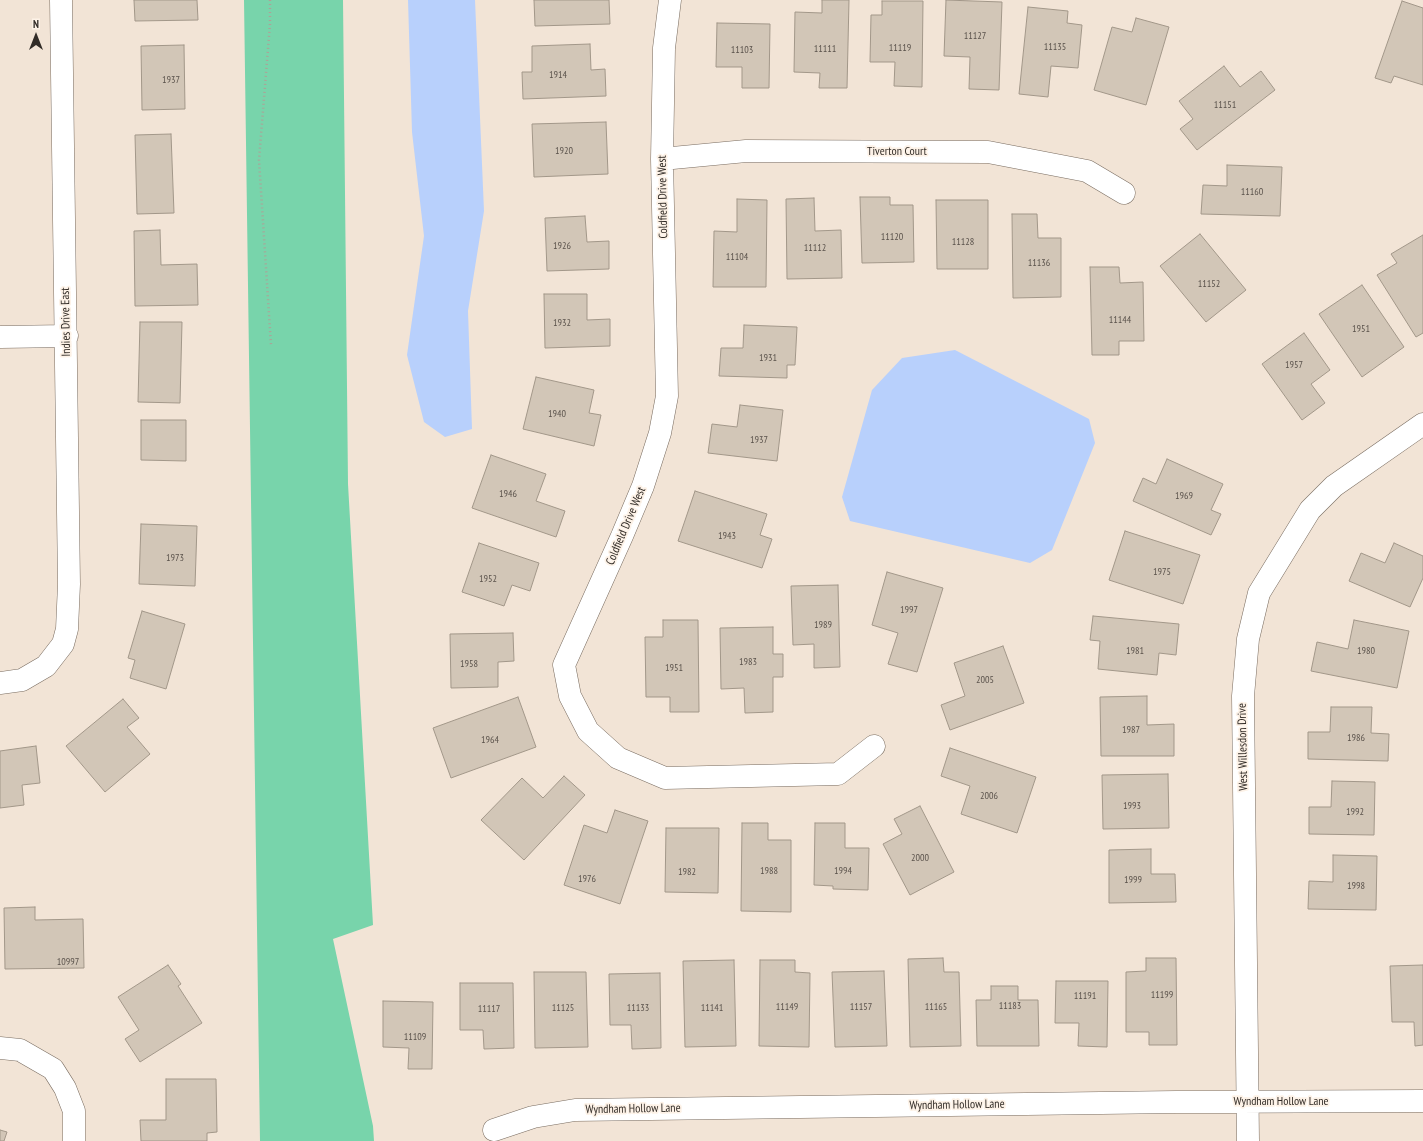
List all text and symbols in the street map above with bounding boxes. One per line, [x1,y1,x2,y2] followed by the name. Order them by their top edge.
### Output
[16,16,56,56] north arrow
[33,17,39,31] text: N
[964,30,986,42] house number: 11127
[1044,41,1066,53] house number: 11135
[889,42,911,54] house number: 11119
[814,43,836,55] house number: 11111
[731,44,753,56] house number: 11103
[549,69,567,81] house number: 1914
[162,74,180,86] house number: 1937
[1214,99,1236,111] house number: 11151
[555,145,573,157] house number: 1920
[867,145,927,159] street label: Tiverton Court
[655,155,671,239] street label: Coldfield Drive West
[1241,186,1263,198] house number: 11160
[881,231,903,243] house number: 11120
[952,236,974,248] house number: 11128
[553,240,571,252] house number: 1926
[804,242,826,254] house number: 11112
[726,251,748,263] house number: 11104
[1028,257,1050,269] house number: 11136
[1198,278,1220,290] house number: 11152
[58,287,74,357] street label: Indies Drive East
[1109,314,1131,326] house number: 11144
[553,317,571,329] house number: 1932
[1352,323,1370,335] house number: 1951
[759,352,777,364] house number: 1931
[1285,359,1303,371] house number: 1957
[548,408,566,420] house number: 1940
[750,434,768,446] house number: 1937
[603,485,649,567] street label: Coldfield Drive West
[499,488,517,500] house number: 1946
[1175,490,1193,502] house number: 1969
[718,530,736,542] house number: 1943
[166,552,184,564] house number: 1973
[1153,566,1171,578] house number: 1975
[479,573,497,585] house number: 1952
[900,604,918,616] house number: 1997
[814,619,832,631] house number: 1989
[1126,645,1144,657] house number: 1981
[1357,645,1375,657] house number: 1980
[739,656,757,668] house number: 1983
[460,658,478,670] house number: 1958
[665,662,683,674] house number: 1951
[976,674,994,686] house number: 2005
[1235,703,1251,791] street label: West Willesdon Drive
[1122,724,1140,736] house number: 1987
[1347,732,1365,744] house number: 1986
[481,734,499,746] house number: 1964
[980,790,998,802] house number: 2006
[1123,800,1141,812] house number: 1993
[1346,806,1364,818] house number: 1992
[911,852,929,864] house number: 2000
[760,865,778,877] house number: 1988
[834,865,852,877] house number: 1994
[678,866,696,878] house number: 1982
[578,873,596,885] house number: 1976
[1124,874,1142,886] house number: 1999
[1347,880,1365,892] house number: 1998
[57,956,79,968] house number: 10997
[1151,989,1173,1001] house number: 11199
[1074,990,1096,1002] house number: 11191
[999,1000,1021,1012] house number: 11183
[776,1001,798,1013] house number: 11149
[850,1001,872,1013] house number: 11157
[925,1001,947,1013] house number: 11165
[552,1002,574,1014] house number: 11125
[627,1002,649,1014] house number: 11133
[701,1002,723,1014] house number: 11141
[478,1003,500,1015] house number: 11117
[404,1031,426,1043] house number: 11109
[1233,1095,1329,1109] street label: Wyndham Hollow Lane
[909,1097,1005,1113] street label: Wyndham Hollow Lane
[585,1101,681,1117] street label: Wyndham Hollow Lane

